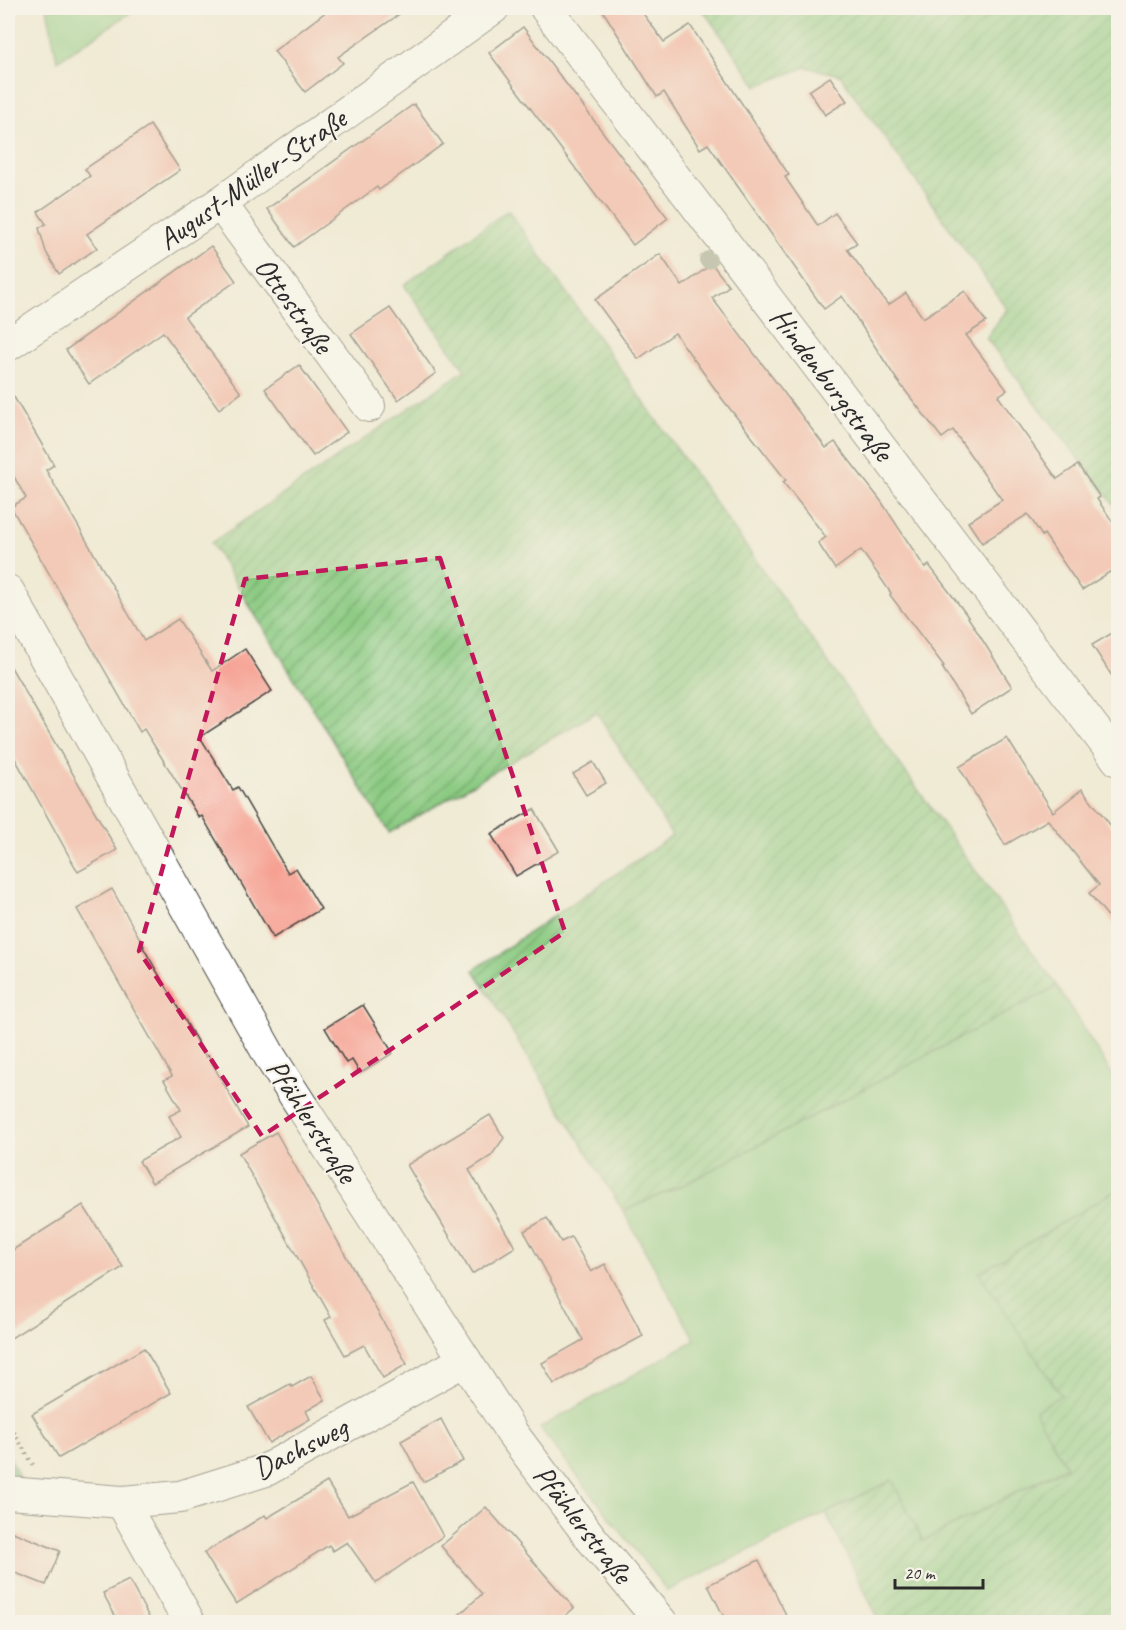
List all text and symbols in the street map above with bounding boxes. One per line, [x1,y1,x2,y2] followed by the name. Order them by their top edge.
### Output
[150,99,355,258] street label: August-Müller-Straße
[246,249,343,363] street label: Ottostraße
[762,300,904,470] street label: Hindenburgstraße
[258,1052,367,1192] street label: Pfählerstraße
[246,1407,356,1488] street label: Dachsweg
[525,1457,643,1593] street label: Pfählerstraße
[895,1552,984,1590] scale bar
[904,1562,937,1584] text: 20 m

